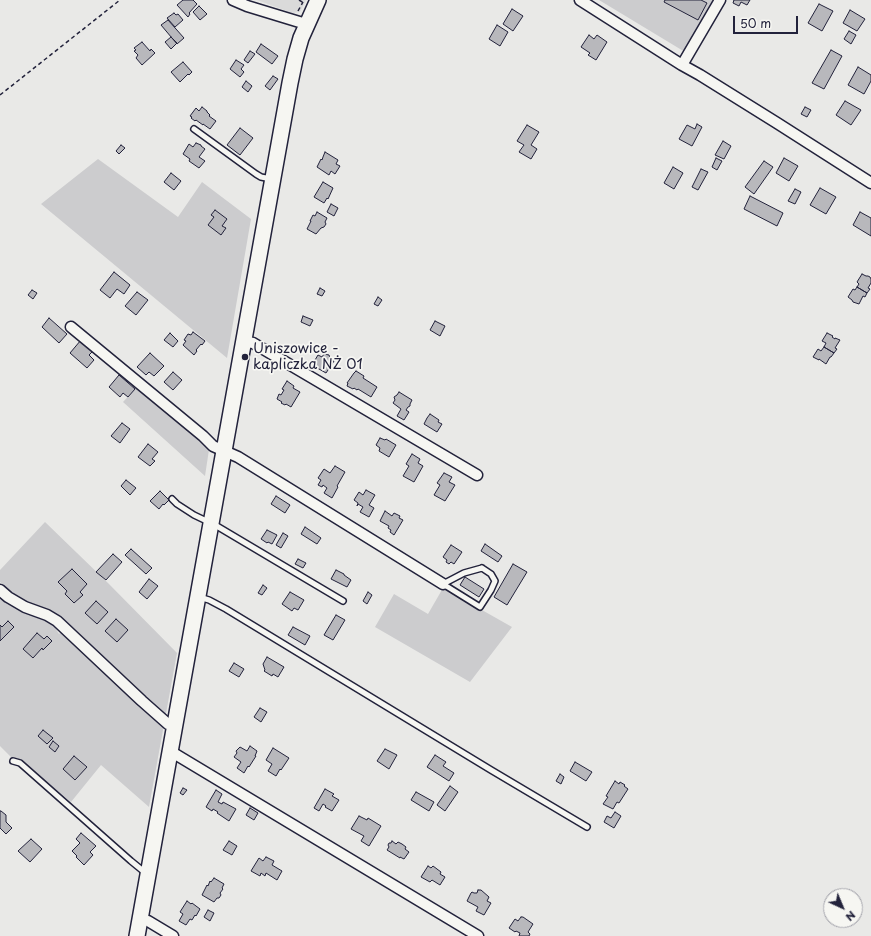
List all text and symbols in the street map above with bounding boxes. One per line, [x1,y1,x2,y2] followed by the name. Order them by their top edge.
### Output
[735,8,800,34] scale bar
[740,14,771,32] text: 50 m
[253,341,363,374] place label: Uniszowice - kapliczka NŻ 01
[240,352,250,362] marker: Uniszowice - kapliczka NŻ 01
[823,888,863,928] north arrow
[842,907,860,925] text: N

